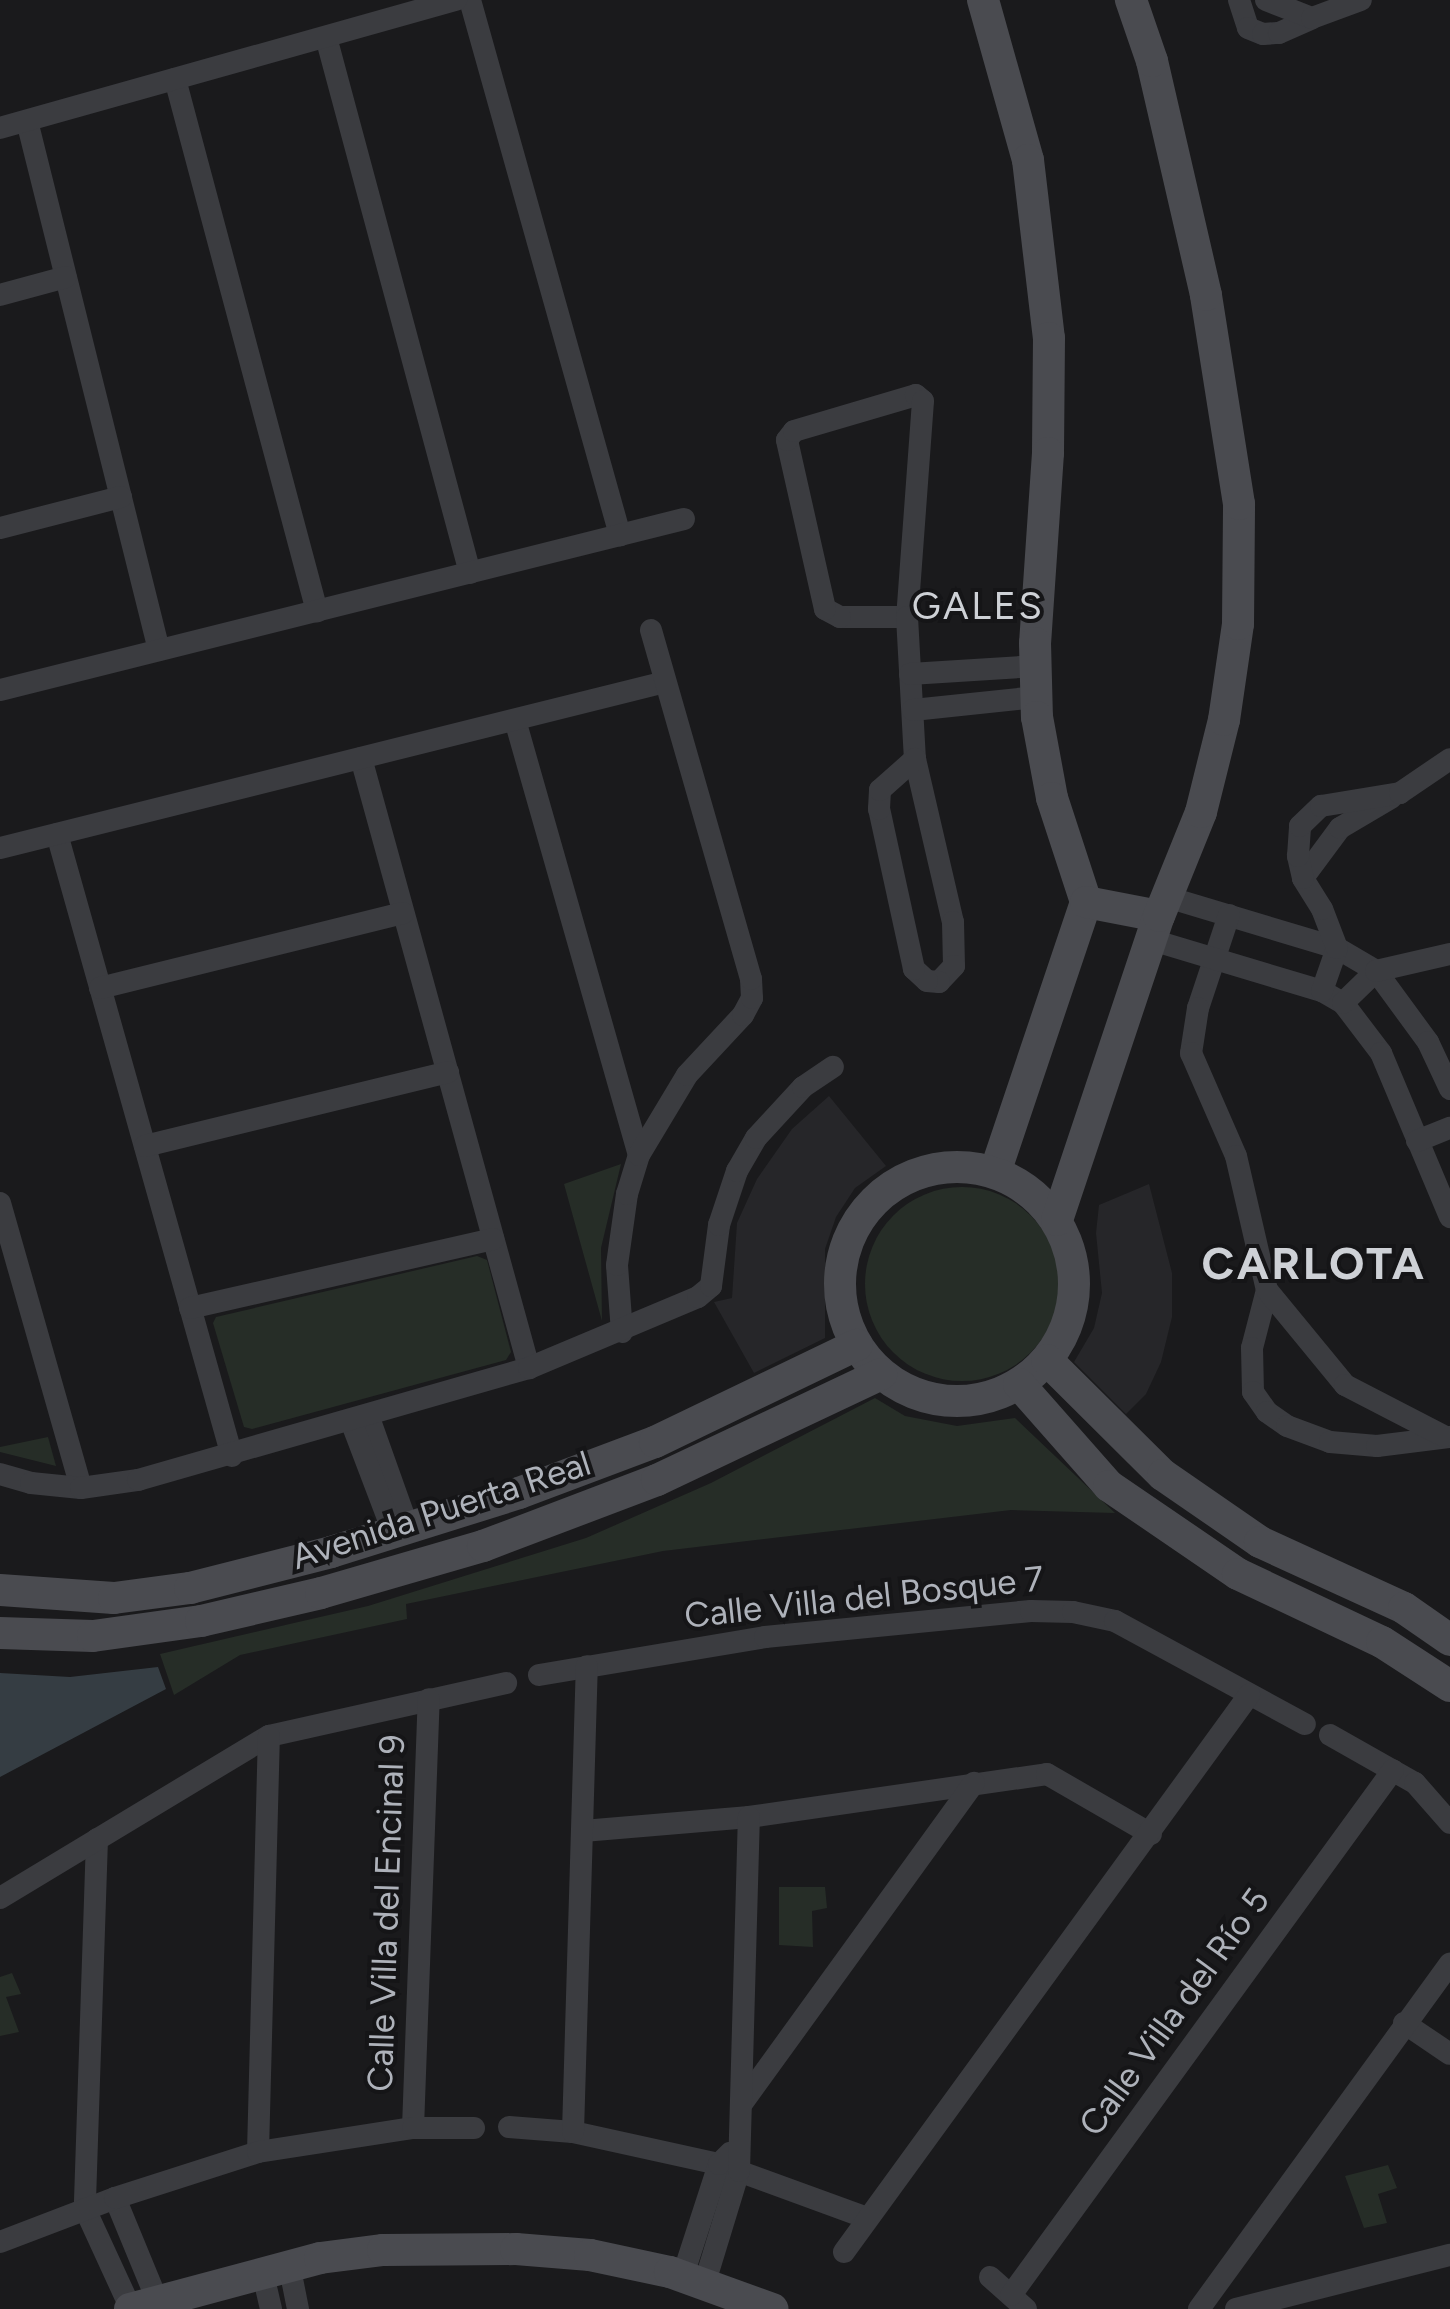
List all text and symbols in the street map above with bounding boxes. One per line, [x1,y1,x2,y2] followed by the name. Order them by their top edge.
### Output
[912,584,1044,630] district label: GALES
[1202,1237,1426,1291] district label: CARLOTA
[286,1442,596,1578] street label: Avenida Puerta Real
[682,1557,1046,1637] street label: Calle Villa del Bosque 7
[359,1734,413,2092] street label: Calle Villa del Encinal 9
[1070,1880,1278,2144] street label: Calle Villa del Río 5

